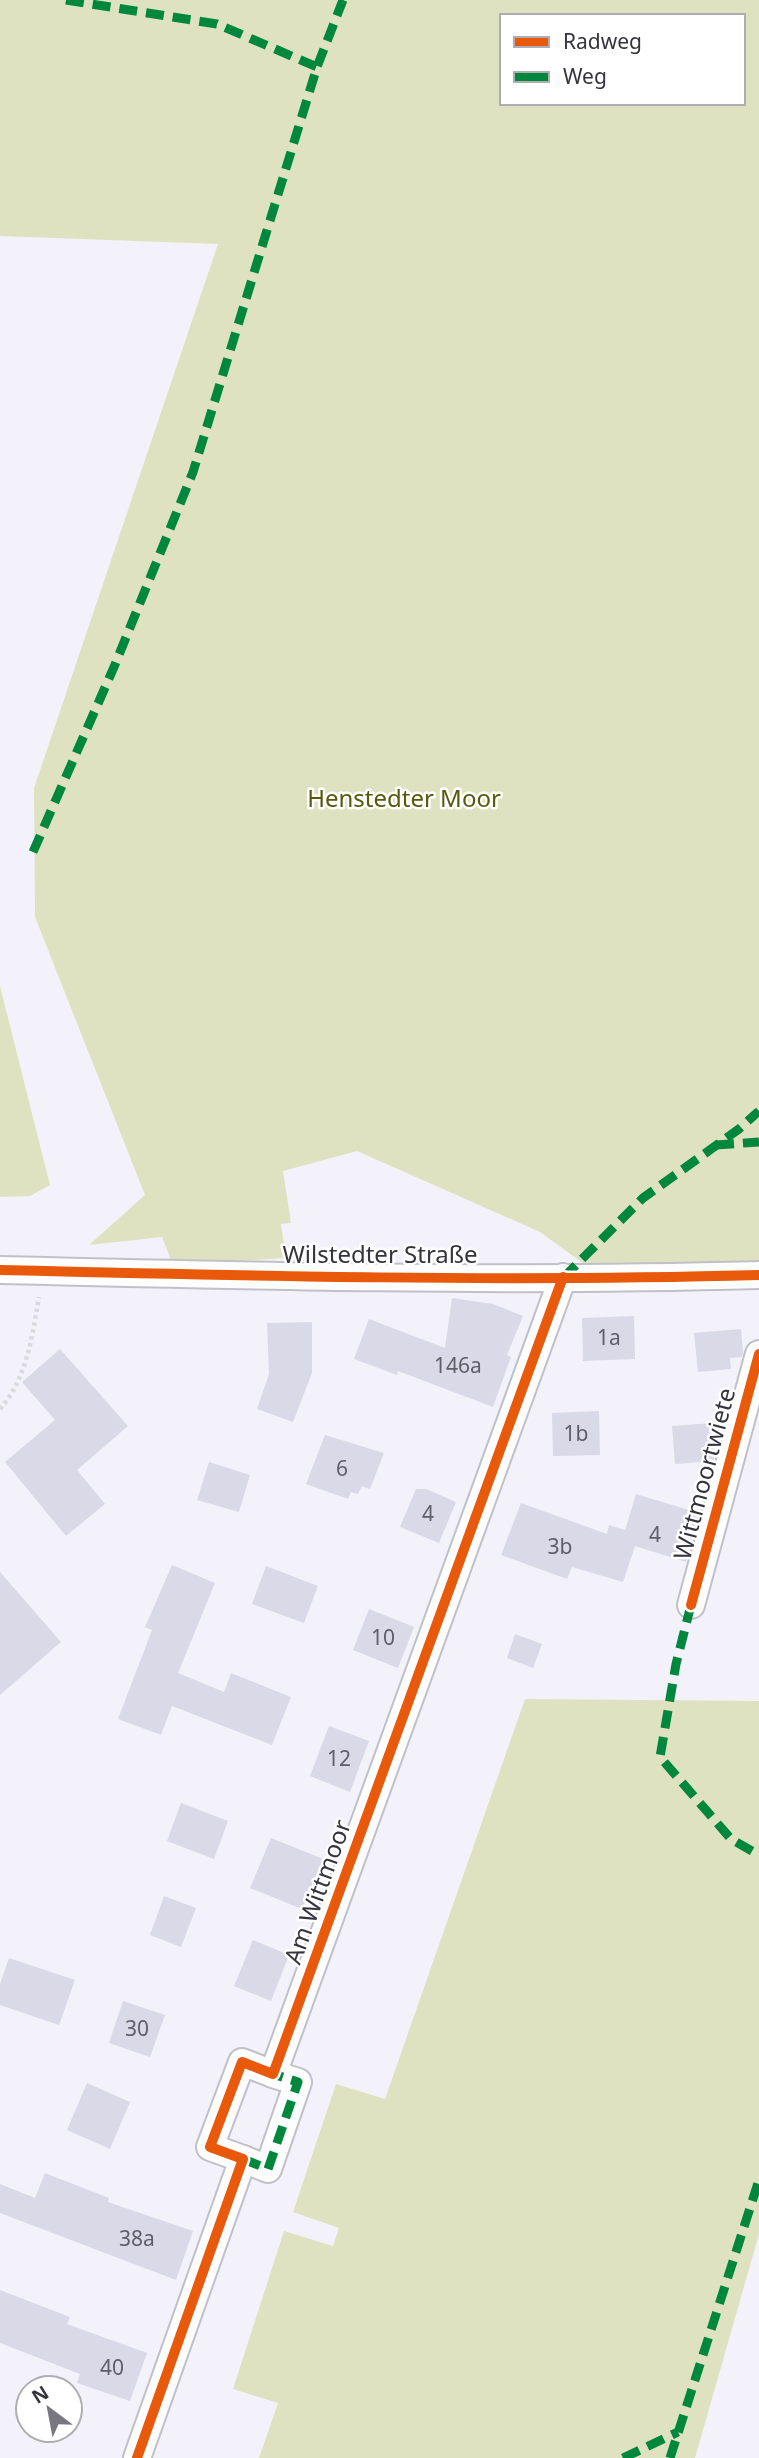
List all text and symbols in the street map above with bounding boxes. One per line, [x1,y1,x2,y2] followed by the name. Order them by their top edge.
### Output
[500,14,745,105] legend
[563,27,642,55] text: Radweg
[563,62,607,90] text: Weg
[307,781,501,814] park label: Henstedter Moor
[283,1237,477,1270] street label: Wilstedter Straße
[597,1323,621,1351] house number: 1a
[434,1351,482,1379] house number: 146a
[665,1384,742,1563] street label: Wittmoortwiete
[564,1419,588,1447] house number: 1b
[336,1454,348,1482] house number: 6
[422,1499,434,1527] house number: 4
[649,1520,661,1548] house number: 4
[548,1532,572,1560] house number: 3b
[371,1623,395,1651] house number: 10
[327,1744,351,1772] house number: 12
[275,1815,358,1968] street label: Am Wittmoor
[125,2014,149,2042] house number: 30
[119,2224,155,2252] house number: 38a
[100,2353,124,2381] house number: 40
[14,2374,84,2444] north arrow
[27,2379,53,2410] text: N

